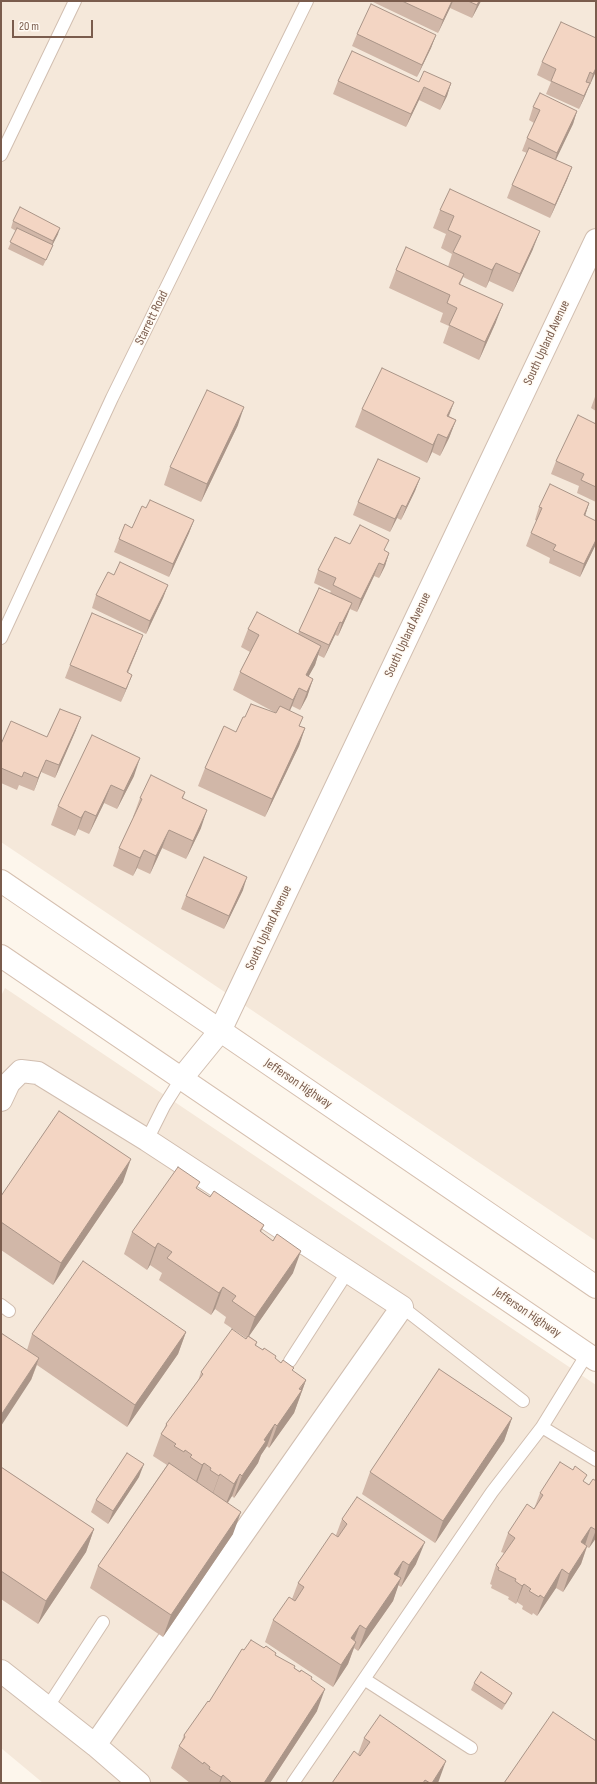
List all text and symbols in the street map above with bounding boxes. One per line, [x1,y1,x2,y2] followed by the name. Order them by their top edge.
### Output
[14,12,95,38] scale bar
[19,19,39,34] text: 20 m
[132,288,172,348] street label: Starrett Road
[520,298,574,388] street label: South Upland Avenue
[381,590,435,680] street label: South Upland Avenue
[242,883,296,973] street label: South Upland Avenue
[261,1056,335,1112] street label: Jefferson Highway
[490,1285,564,1341] street label: Jefferson Highway

